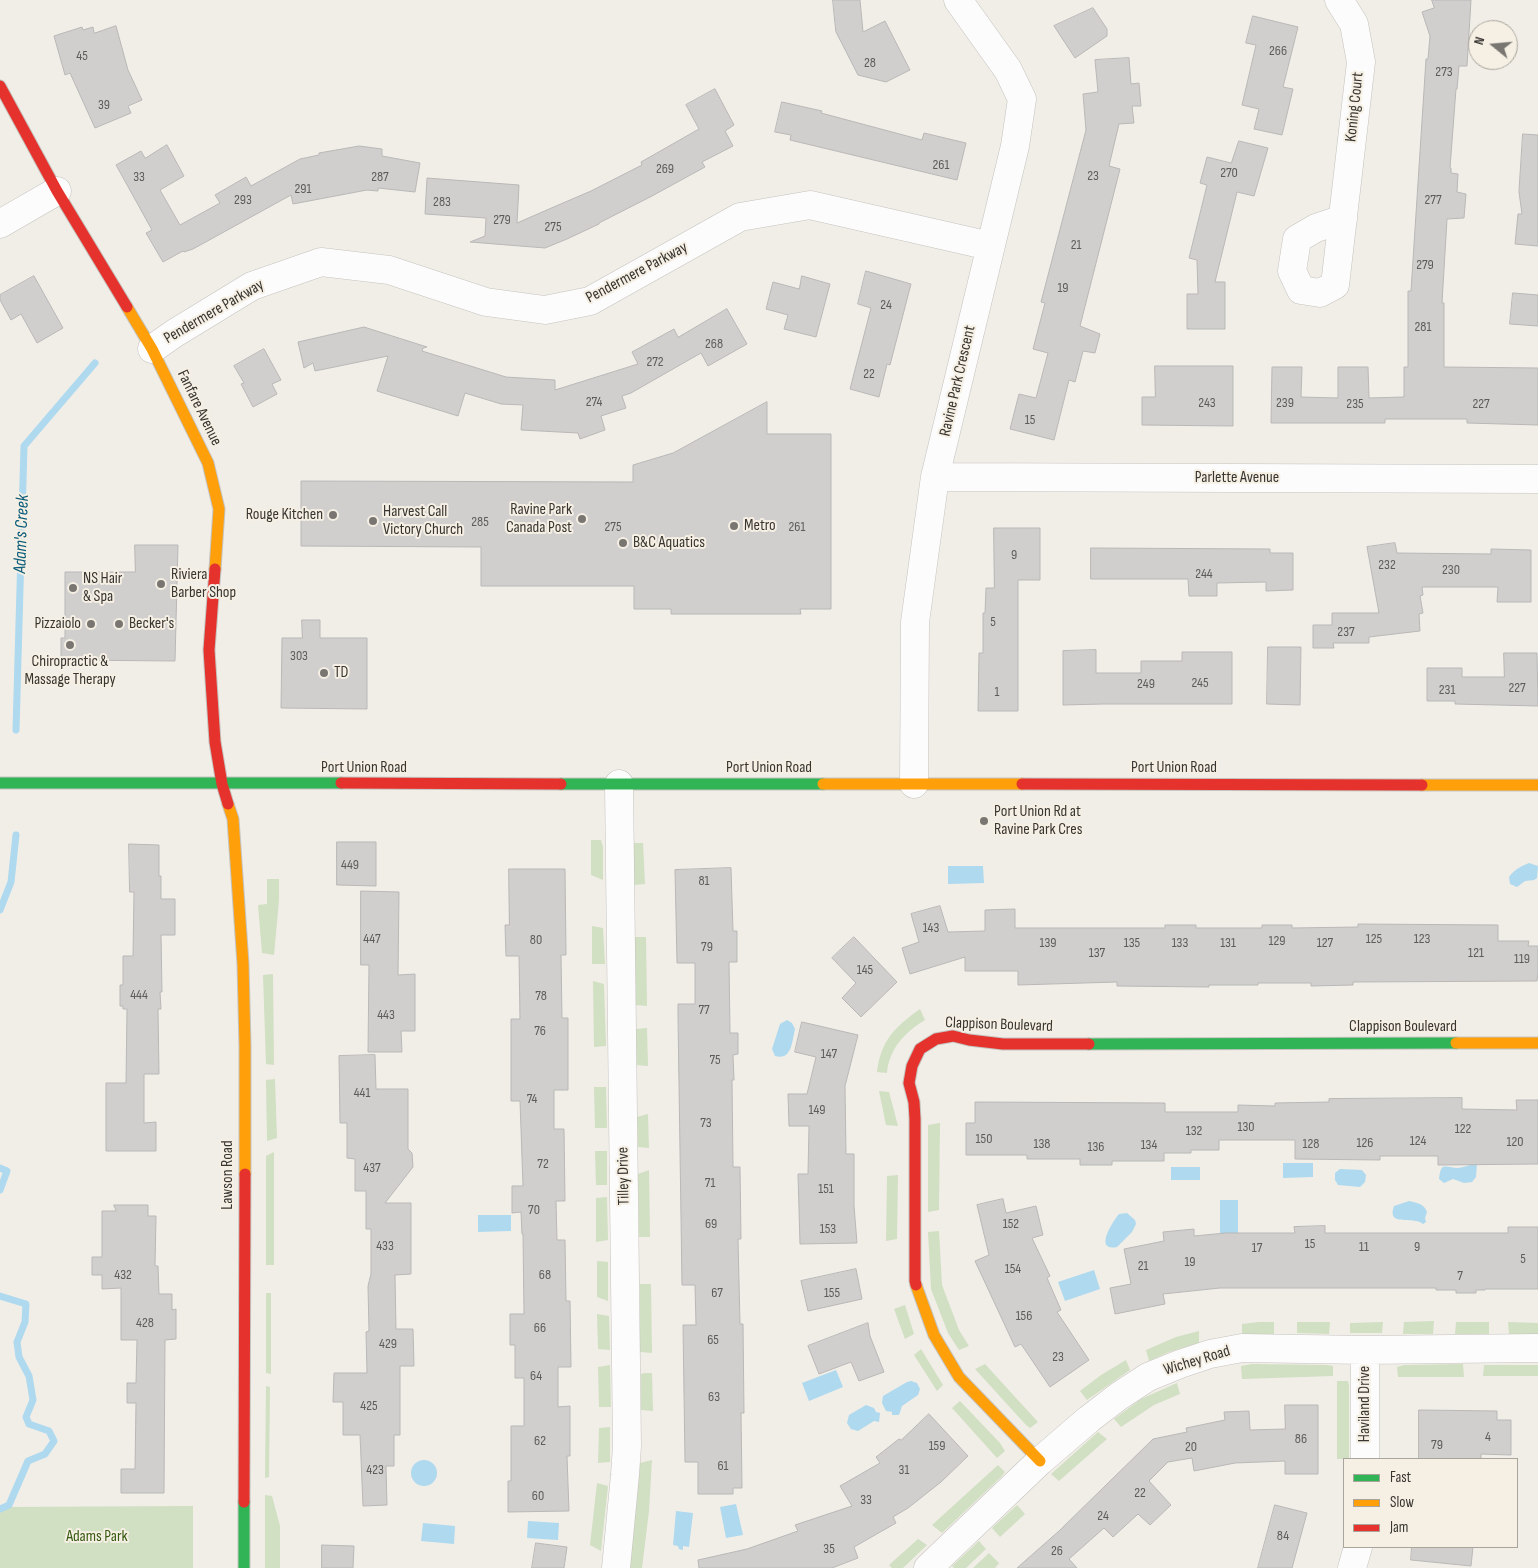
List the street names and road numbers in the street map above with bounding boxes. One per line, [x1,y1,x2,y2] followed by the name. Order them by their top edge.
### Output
[1342,71,1368,143] street label: Koning Court
[583,238,691,308] street label: Pendermere Parkway
[161,276,267,348] street label: Pendermere Parkway
[936,324,980,438] street label: Ravine Park Crescent
[172,367,226,449] street label: Fanfare Avenue
[1195,468,1279,488] street label: Parlette Avenue
[321,758,407,778] street label: Port Union Road
[726,758,812,778] street label: Port Union Road
[1131,758,1217,778] street label: Port Union Road
[945,1014,1053,1036] street label: Clappison Boulevard
[1349,1017,1457,1037] street label: Clappison Boulevard
[218,1140,238,1210] street label: Lawson Road
[614,1147,634,1205] street label: Tilley Drive
[1162,1342,1232,1380] street label: Wichey Road
[1355,1366,1375,1442] street label: Haviland Drive

